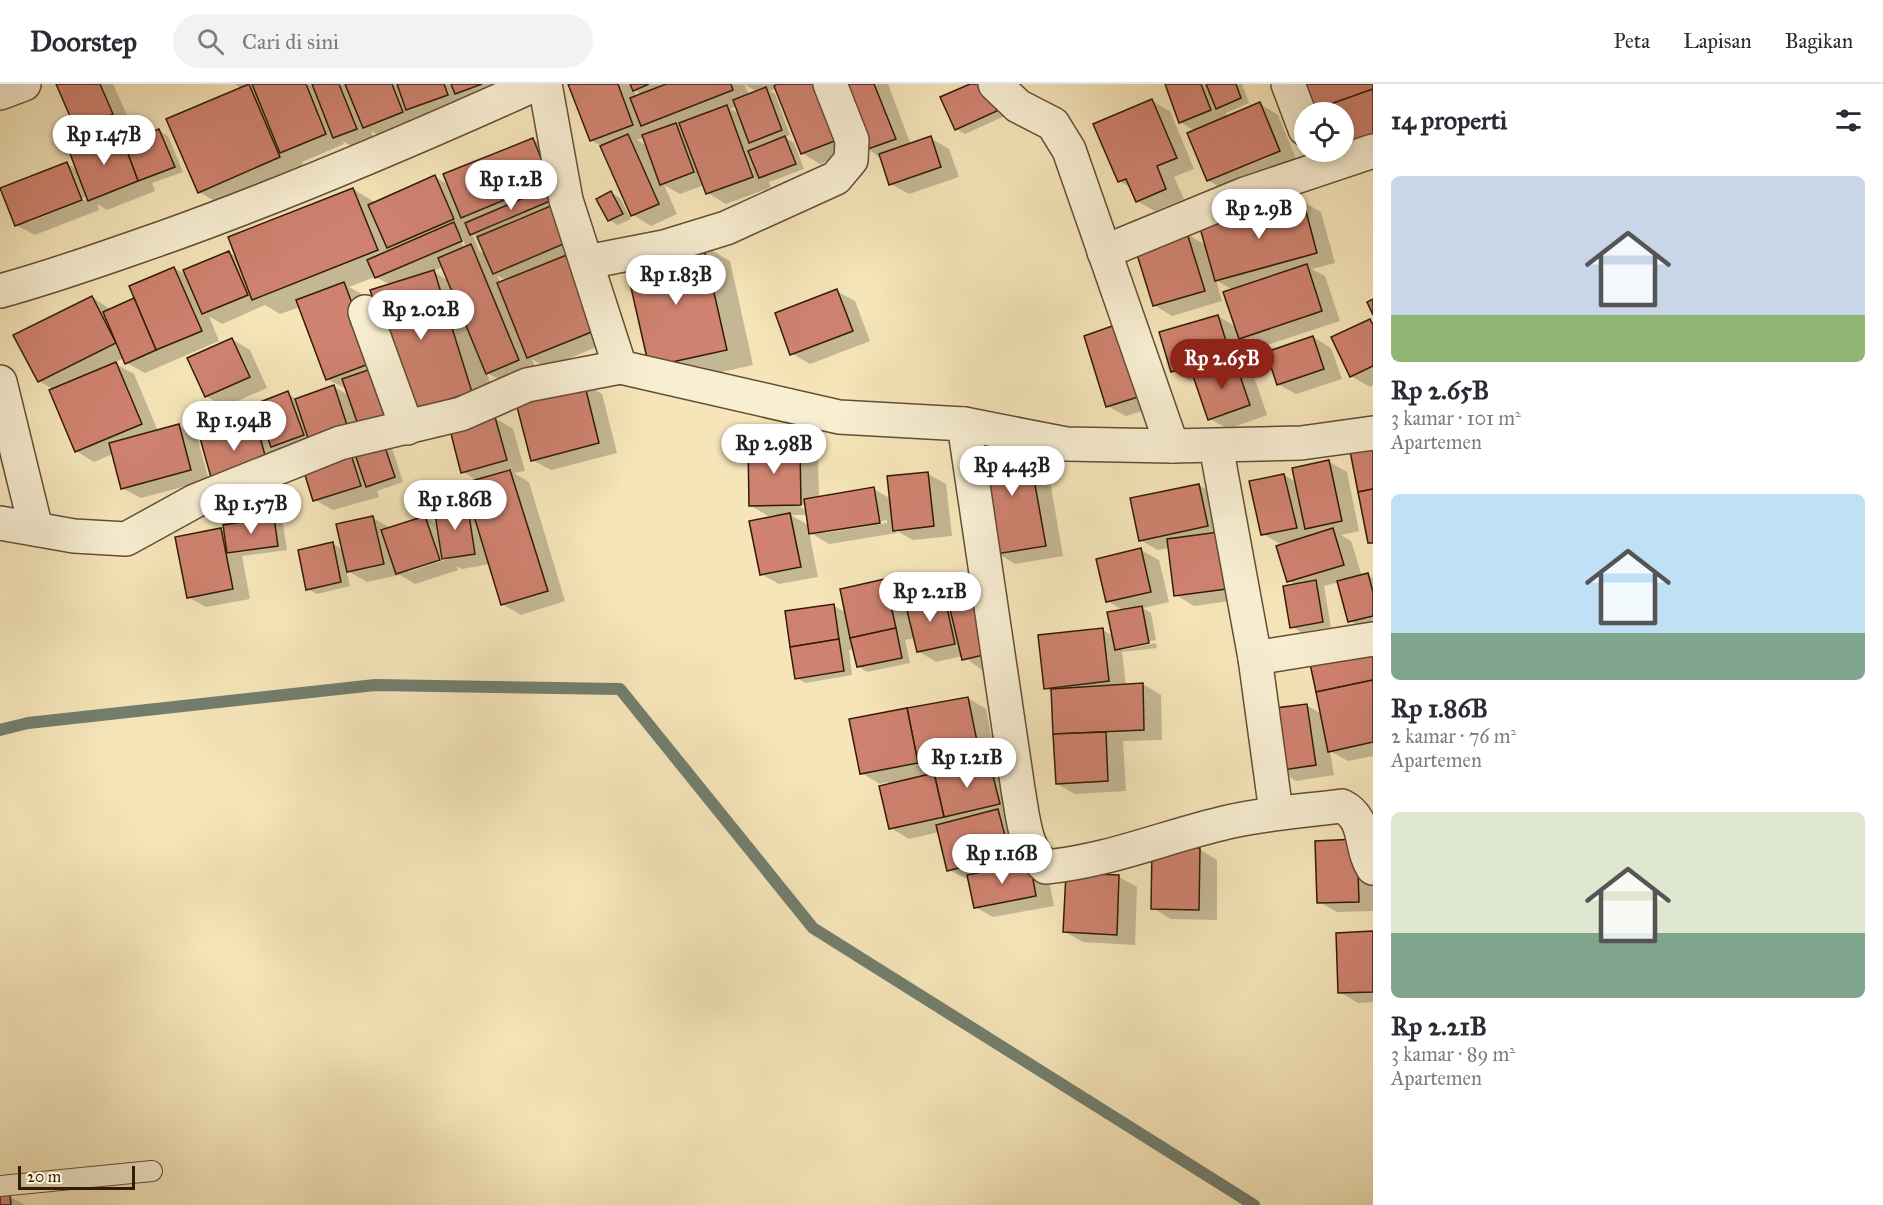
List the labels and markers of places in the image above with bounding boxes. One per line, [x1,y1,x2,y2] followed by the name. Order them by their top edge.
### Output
[42,115,166,166] pin: Rp 1.47B
[456,160,566,211] pin: Rp 1.2B
[1204,189,1314,240] pin: Rp 2.9B
[614,255,738,306] pin: Rp 1.83B
[359,290,483,341] pin: Rp 2.02B
[1160,339,1284,390] pin: Rp 2.65B
[172,401,296,452] pin: Rp 1.94B
[712,424,836,475] pin: Rp 2.98B
[950,446,1074,497] pin: Rp 4.43B
[393,480,517,531] pin: Rp 1.86B
[189,484,313,535] pin: Rp 1.57B
[868,572,992,623] pin: Rp 2.21B
[905,738,1029,789] pin: Rp 1.21B
[940,834,1064,885] pin: Rp 1.16B

